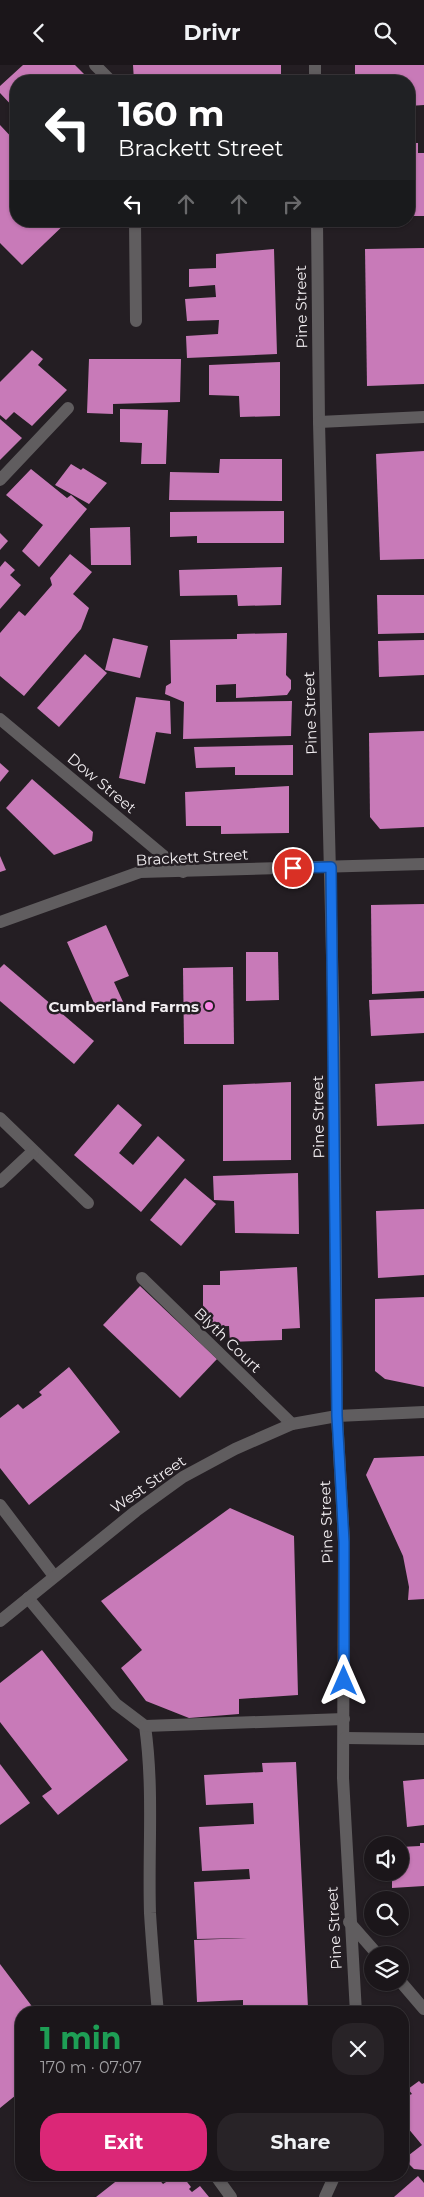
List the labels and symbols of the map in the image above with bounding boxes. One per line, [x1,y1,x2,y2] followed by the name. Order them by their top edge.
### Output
[291,265,311,349] street label: Pine Street
[299,671,321,755] street label: Pine Street
[64,749,140,817] street label: Dow Street
[135,845,249,869] street label: Brackett Street
[272,847,314,889] pin
[49,997,199,1016] place label: Cumberland Farms
[203,1000,215,1012] marker: Cumberland Farms
[308,1075,328,1159] street label: Pine Street
[191,1303,265,1377] street label: Blyth Court
[107,1451,189,1517] street label: West Street
[315,1480,337,1564] street label: Pine Street
[317,1654,369,1706] position arrow
[322,1886,346,1970] street label: Pine Street

